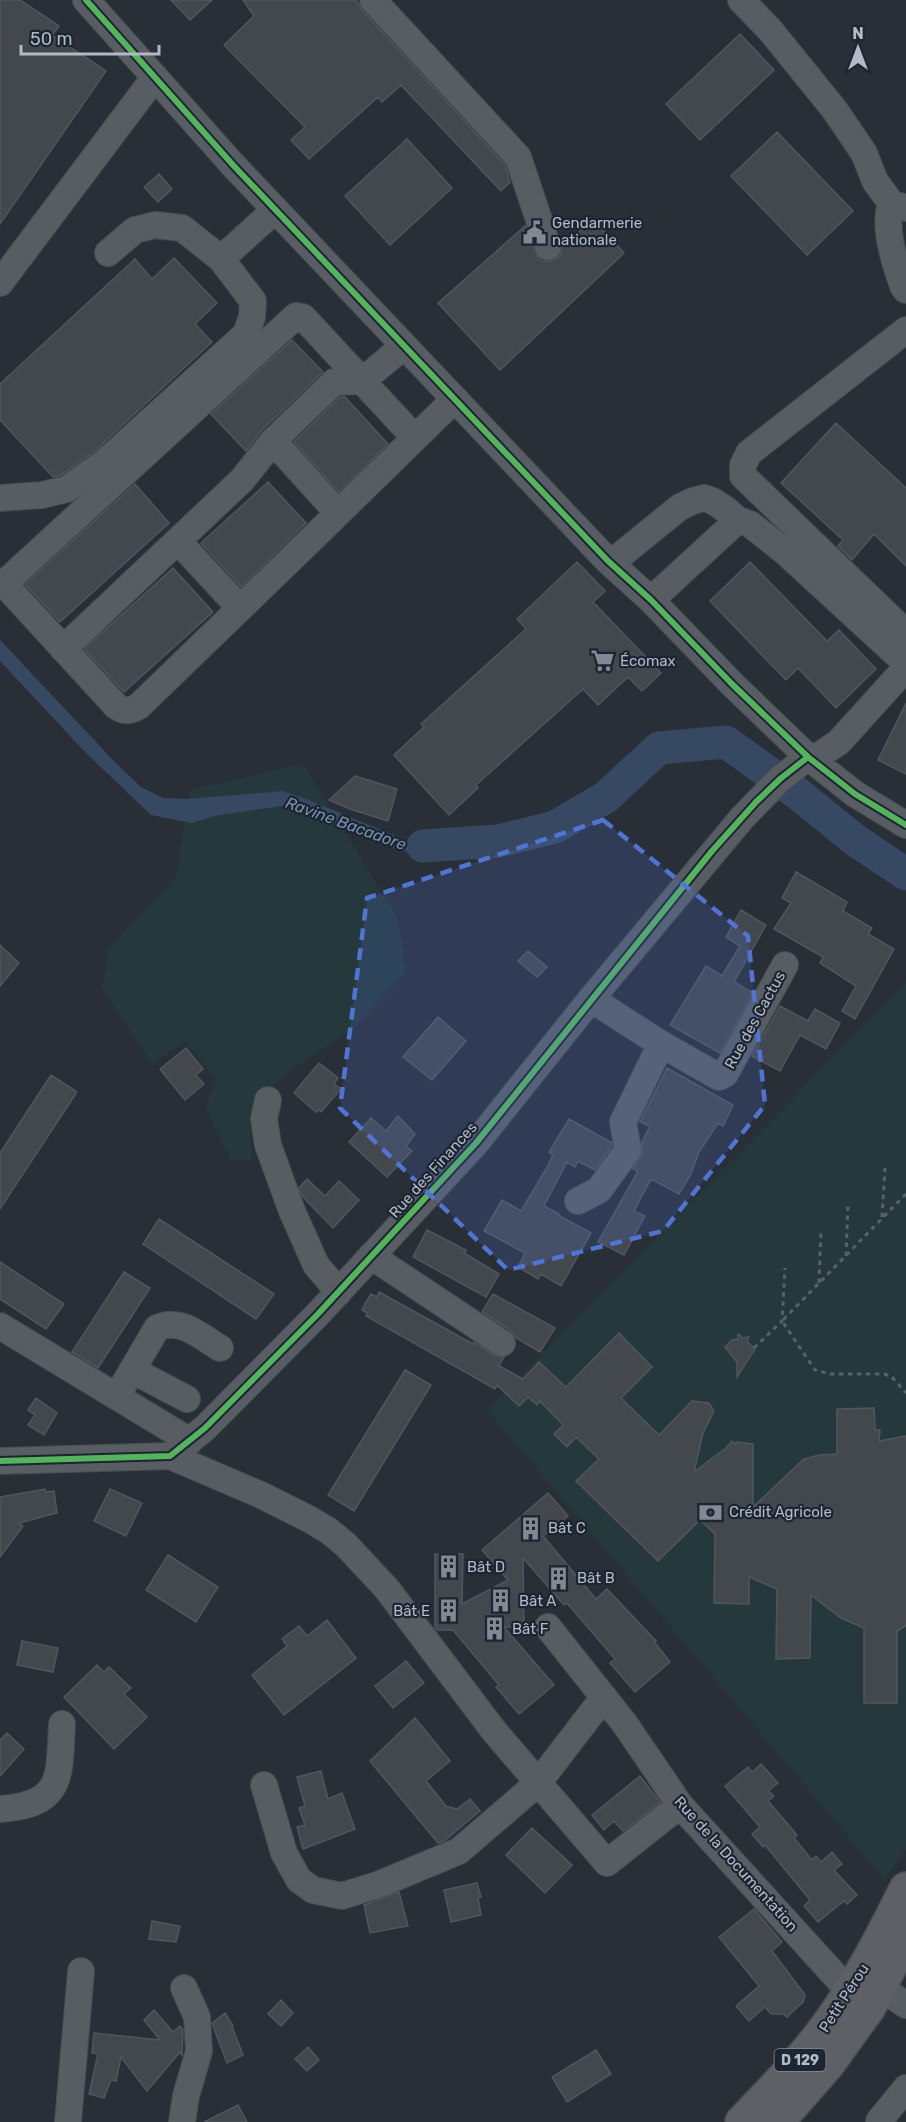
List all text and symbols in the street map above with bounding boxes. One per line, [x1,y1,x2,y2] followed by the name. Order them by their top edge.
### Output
[21,18,159,56] scale bar
[828,18,888,78] north arrow
[852,24,864,43] text: N
[30,28,73,50] text: 50 m
[552,214,642,249] place label: Gendarmerie nationale
[521,219,547,245] public building icon: Gendarmerie nationale
[589,648,615,674] supermarket icon: Écomax
[620,652,676,670] place label: Écomax
[283,793,409,854] water label: Ravine Bacadore
[721,968,789,1072] street label: Rue des Cactus
[385,1118,481,1222] street label: Rue des Finances
[698,1499,724,1525] bank icon: Crédit Agricole
[729,1503,832,1521] place label: Crédit Agricole
[517,1515,543,1541] building icon: Bât C
[548,1519,586,1537] place label: Bât C
[436,1554,462,1580] building icon: Bât D
[467,1558,505,1576] place label: Bât D
[546,1565,572,1591] building icon: Bât B
[577,1569,615,1587] place label: Bât B
[488,1588,514,1614] building icon: Bât A
[519,1592,556,1610] place label: Bât A
[435,1598,461,1624] building icon: Bât E
[393,1602,430,1620] place label: Bât E
[481,1616,507,1642] building icon: Bât F
[512,1620,549,1638] place label: Bât F
[671,1793,801,1935] street label: Rue de la Documentation
[815,1960,873,2036] street label: Petit Pérou
[774,2049,826,2071] road number: D 129

